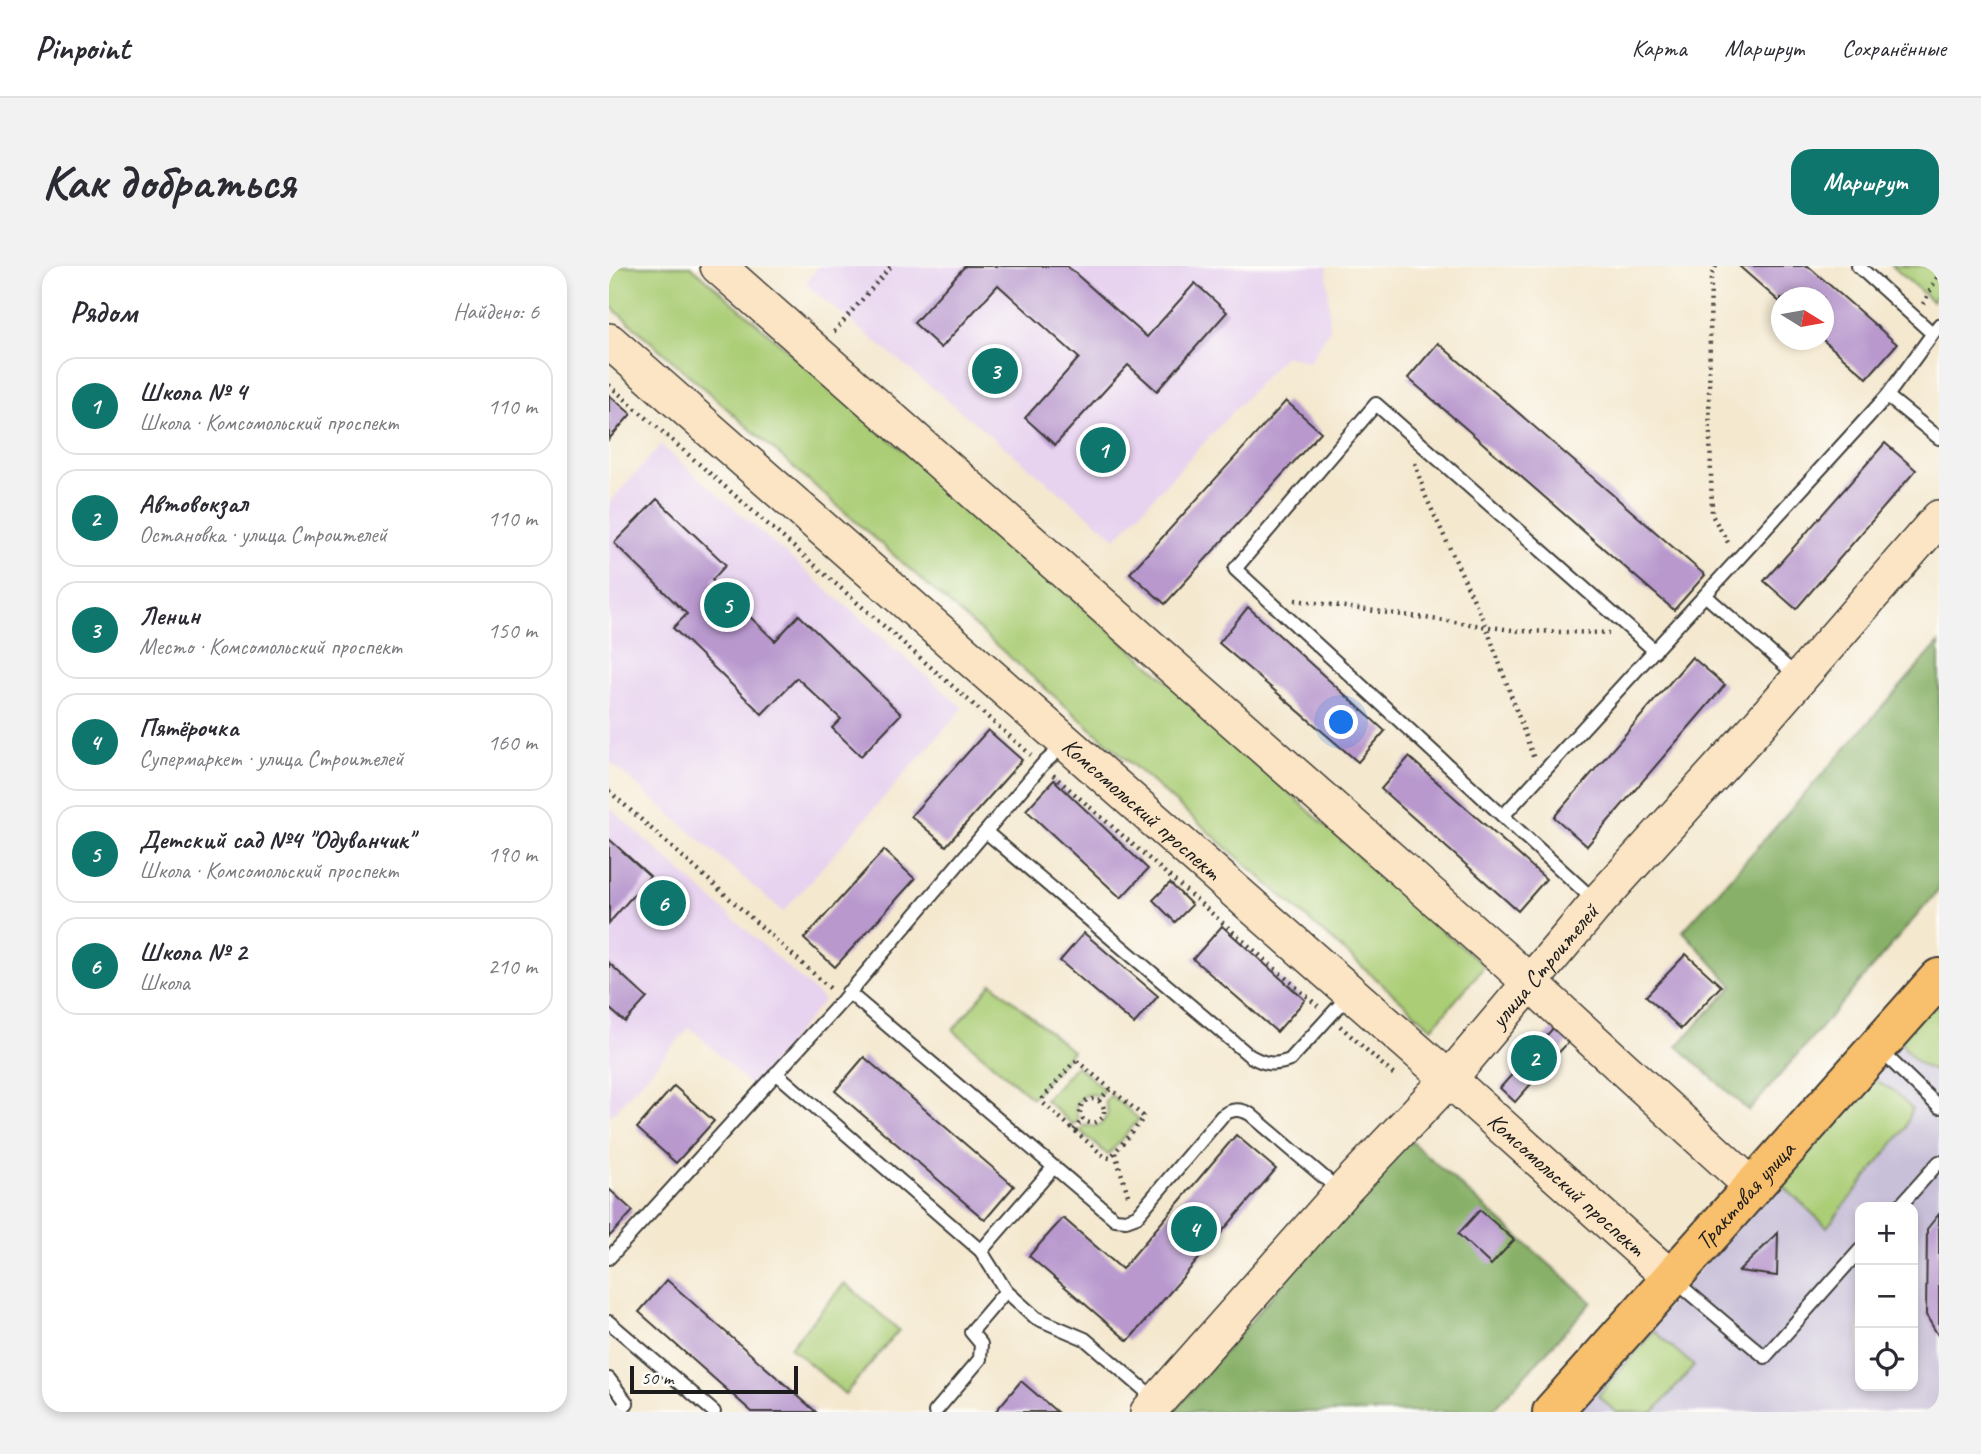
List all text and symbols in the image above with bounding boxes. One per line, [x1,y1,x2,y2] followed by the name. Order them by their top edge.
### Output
[35,27,129,69] text: Pinpoint
[1632,33,1687,63] text: Карта
[1725,33,1804,63] text: Маршрут
[1842,33,1946,63] text: Сохранённые
[1791,149,1939,215] button: Маршрут
[42,151,295,213] text: Как добраться
[1771,287,1834,350] north arrow
[70,293,137,331] text: Рядом
[453,297,539,326] text: Найдено: 6
[972,345,1018,397] pin: 3
[139,375,247,408] text: Школа № 4
[90,392,100,421] text: 1
[488,392,537,421] text: 110 m
[139,408,399,437] text: Школа · Комсомольский проспект
[1080,424,1126,476] pin: 1
[139,487,248,520] text: Автовокзал
[90,504,100,533] text: 2
[488,504,537,533] text: 110 m
[139,520,387,549] text: Остановка · улица Строителей
[704,579,750,631] pin: 5
[139,599,200,632] text: Ленин
[90,616,100,645] text: 3
[488,616,537,645] text: 150 m
[139,632,402,661] text: Место · Комсомольский проспект
[1324,705,1358,739] your location
[139,711,239,744] text: Пятёрочка
[90,728,100,757] text: 4
[488,728,537,757] text: 160 m
[1056,731,1228,887] street label: Комсомольский проспект
[139,744,404,773] text: Супермаркет · улица Строителей
[139,823,414,856] text: Детский сад №4 "Одуванчик"
[90,840,100,869] text: 5
[488,840,537,869] text: 190 m
[139,856,399,885] text: Школа · Комсомольский проспект
[640,877,686,929] pin: 6
[1482,896,1606,1035] street label: улица Строителей
[139,935,247,968] text: Школа № 2
[90,952,100,981] text: 6
[488,952,537,981] text: 210 m
[139,968,190,997] text: Школа
[1511,1032,1557,1084] pin: 2
[1481,1106,1652,1263] street label: Комсомольский проспект
[1689,1134,1802,1256] street label: Трактовая улица
[1855,1202,1918,1391] map controls
[1855,1202,1918,1265] button: +
[1171,1203,1217,1255] pin: 4
[1855,1265,1918,1328] button: −
[1855,1328,1918,1391] button: locate
[630,1363,798,1395] scale bar
[641,1366,673,1390] text: 50 m

